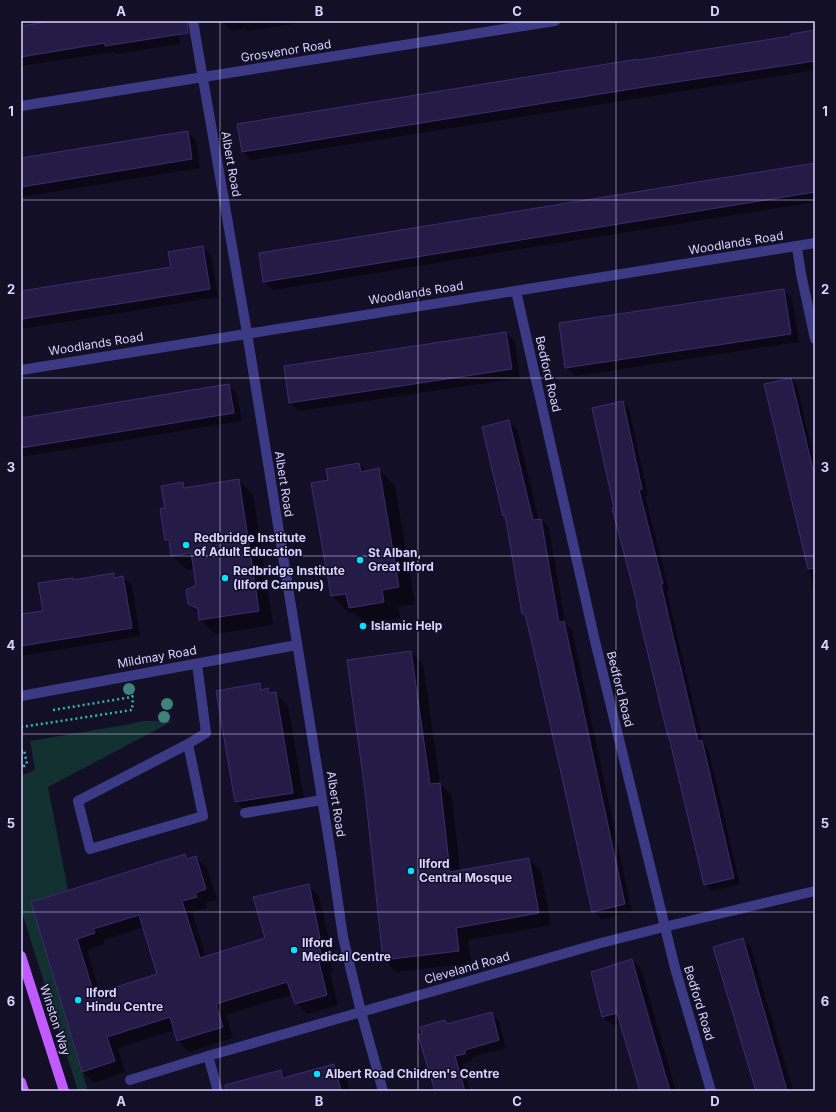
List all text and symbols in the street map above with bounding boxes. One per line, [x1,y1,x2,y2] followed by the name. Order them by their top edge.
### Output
[116,3,126,19] text: A
[315,3,324,19] text: B
[512,3,522,19] text: C
[710,3,720,19] text: D
[240,36,332,65] street label: Grosvenor Road
[8,103,14,119] text: 1
[822,103,828,119] text: 1
[218,130,245,198] street label: Albert Road
[687,228,784,257] street label: Woodlands Road
[367,278,464,307] street label: Woodlands Road
[7,281,15,297] text: 2
[821,281,829,297] text: 2
[47,329,144,358] street label: Woodlands Road
[532,334,565,413] street label: Bedford Road
[272,450,297,518] street label: Albert Road
[7,459,15,475] text: 3
[821,459,829,475] text: 3
[194,530,306,559] place label: Redbridge Institute of Adult Education
[181,540,191,550] marker: Redbridge Institute of Adult Education
[368,545,434,574] place label: St Alban, Great Ilford
[355,555,365,565] marker: St Alban, Great Ilford
[233,563,345,592] place label: Redbridge Institute (Ilford Campus)
[220,573,230,583] marker: Redbridge Institute (Ilford Campus)
[371,618,443,633] place label: Islamic Help
[358,621,368,631] marker: Islamic Help
[7,637,16,653] text: 4
[821,637,830,653] text: 4
[116,642,198,671] street label: Mildmay Road
[604,649,637,728] street label: Bedford Road
[324,770,349,838] street label: Albert Road
[7,815,15,831] text: 5
[821,815,829,831] text: 5
[419,856,512,885] place label: Ilford Central Mosque
[406,866,416,876] marker: Ilford Central Mosque
[302,935,391,964] place label: Ilford Medical Centre
[289,945,299,955] marker: Ilford Medical Centre
[422,948,511,987] street label: Cleveland Road
[681,964,718,1042] street label: Bedford Road
[37,982,74,1058] street label: Winston Way
[86,985,163,1014] place label: Ilford Hindu Centre
[7,993,15,1009] text: 6
[821,993,829,1009] text: 6
[73,995,83,1005] marker: Ilford Hindu Centre
[325,1066,499,1081] place label: Albert Road Children's Centre
[312,1069,322,1079] marker: Albert Road Children's Centre
[116,1093,126,1109] text: A
[315,1093,324,1109] text: B
[512,1093,522,1109] text: C
[710,1093,720,1109] text: D

